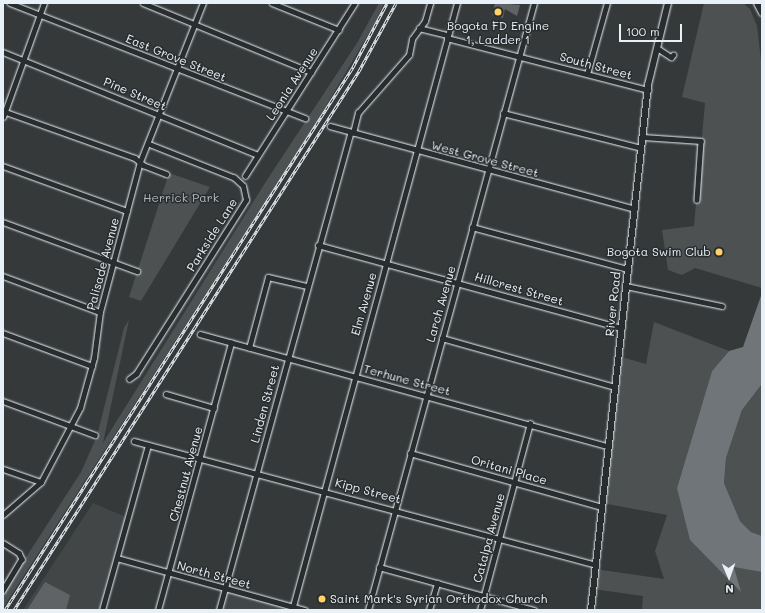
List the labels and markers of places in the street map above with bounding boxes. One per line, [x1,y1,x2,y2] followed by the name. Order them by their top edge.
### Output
[493,7,503,17] marker: Bogota FD Engine 1, Ladder 1
[447,19,549,47] place label: Bogota FD Engine 1, Ladder 1
[607,245,711,259] place label: Bogota Swim Club
[714,247,724,257] marker: Bogota Swim Club
[330,592,547,606] place label: Saint Mark's Syrian Orthodox Church
[317,594,327,604] marker: Saint Mark's Syrian Orthodox Church

